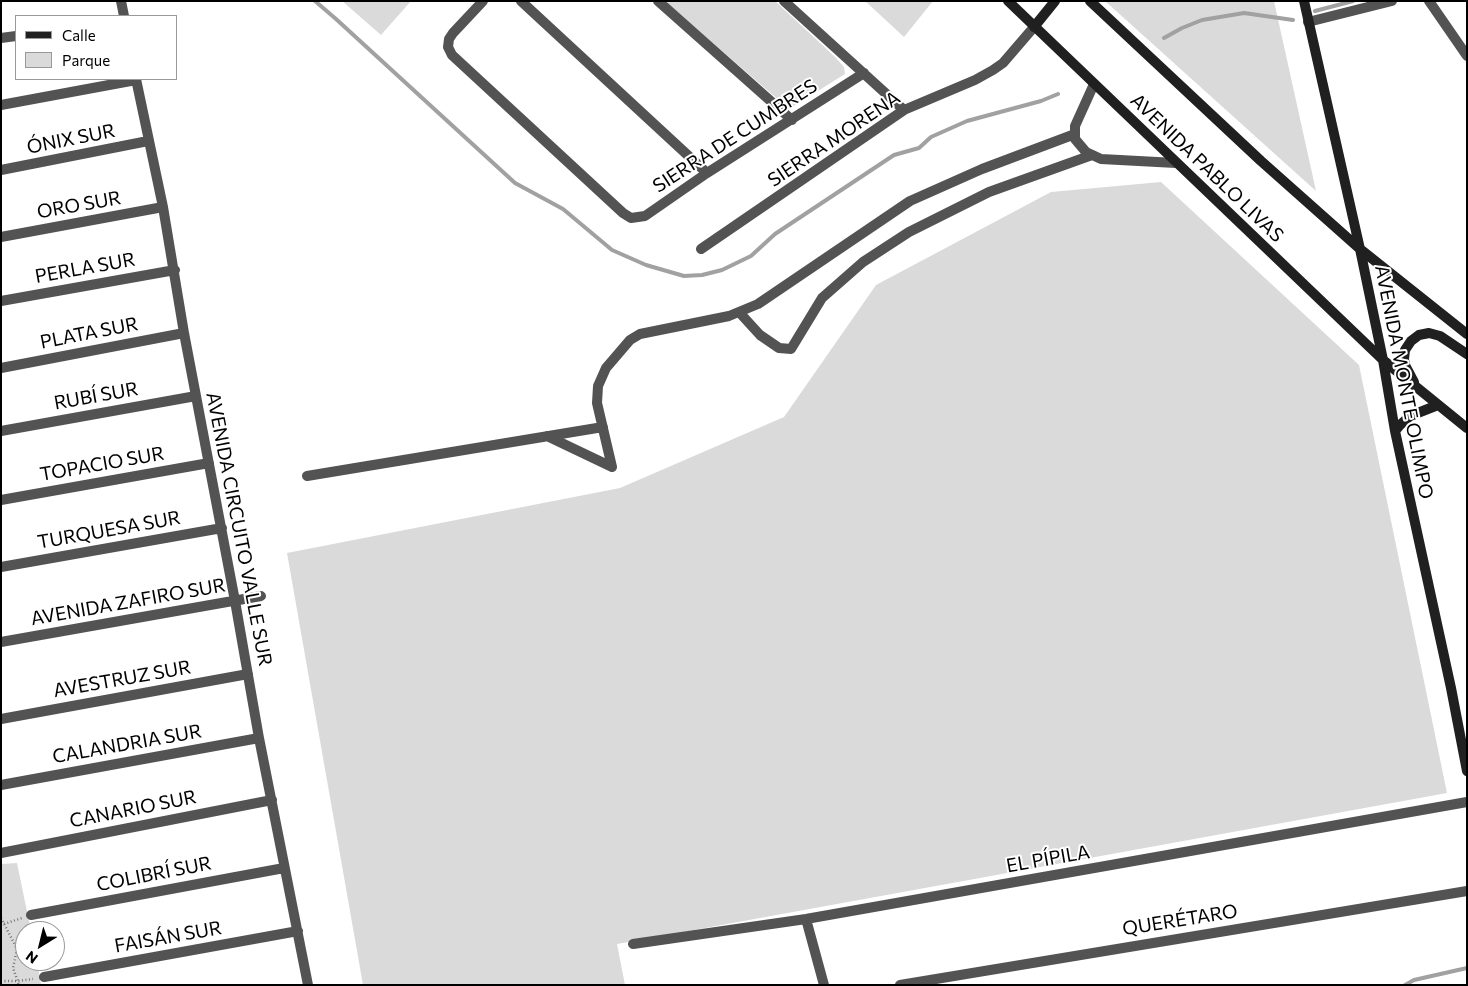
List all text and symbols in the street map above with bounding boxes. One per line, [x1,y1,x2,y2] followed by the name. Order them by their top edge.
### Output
[15,15,178,80] legend
[62,26,96,44] text: Calle
[62,51,110,69] text: Parque
[649,74,821,198] street label: SIERRA DE CUMBRES
[763,86,905,192] street label: SIERRA MORENA
[1126,89,1288,247] street label: AVENIDA PABLO LIVAS
[25,119,117,159] street label: ÓNIX SUR
[35,186,123,224] street label: ORO SUR
[33,248,137,288] street label: PERLA SUR
[1370,263,1438,501] street label: AVENIDA MONTE OLIMPO
[38,312,140,354] street label: PLATA SUR
[52,377,140,415] street label: RUBÍ SUR
[201,390,277,668] street label: AVENIDA CIRCUITO VALLE SUR
[38,442,166,486] street label: TOPACIO SUR
[36,506,182,554] street label: TURQUESA SUR
[29,574,227,630] street label: AVENIDA ZAFIRO SUR
[51,656,193,702] street label: AVESTRUZ SUR
[51,720,203,768] street label: CALANDRIA SUR
[68,786,198,832] street label: CANARIO SUR
[1005,840,1091,878] street label: EL PÍPILA
[95,852,213,896] street label: COLIBRÍ SUR
[1121,900,1239,940] street label: QUERÉTARO
[113,916,223,958] street label: FAISÁN SUR
[15,921,65,971] north arrow
[22,948,41,968] text: N

